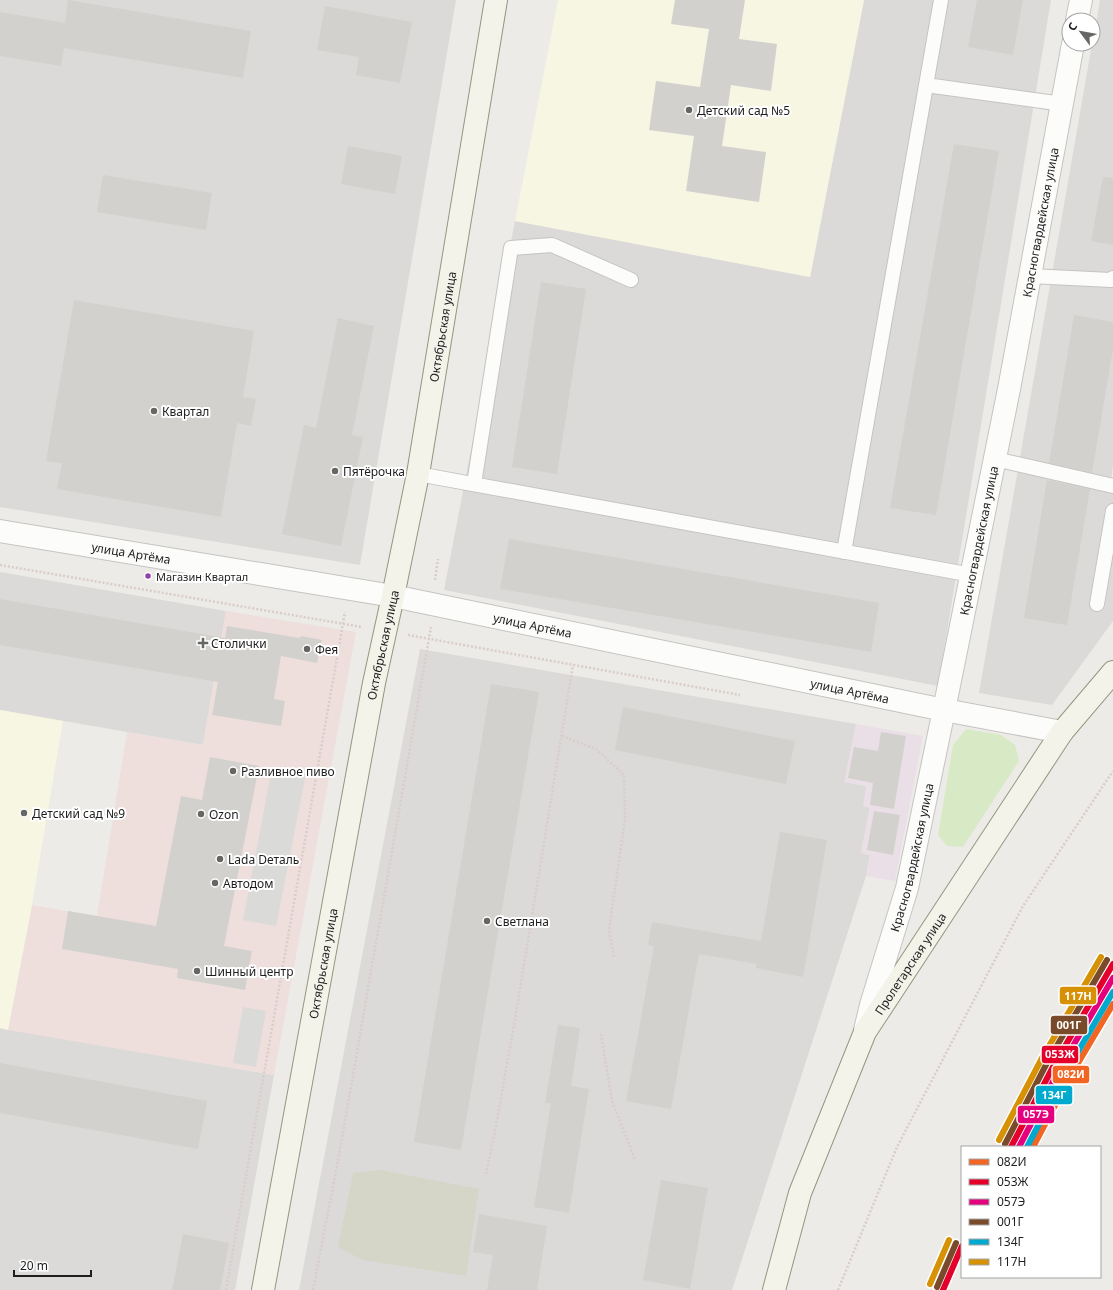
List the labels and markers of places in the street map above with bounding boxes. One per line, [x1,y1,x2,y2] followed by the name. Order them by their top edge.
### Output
[697,102,790,119] place label: Детский сад №5
[684,105,694,115] marker: Детский сад №5
[162,403,209,420] place label: Квартал
[149,406,159,416] marker: Квартал
[343,463,405,480] place label: Пятёрочка
[330,466,340,476] marker: Пятёрочка
[156,569,248,584] place label: Магазин Квартал
[143,571,153,581] marker: Магазин Квартал
[211,635,267,652] place label: Столички
[198,638,208,648] marker: Столички
[315,641,338,658] place label: Фея
[302,644,312,654] marker: Фея
[241,763,335,780] place label: Разливное пиво
[228,766,238,776] marker: Разливное пиво
[32,805,125,822] place label: Детский сад №9
[209,806,239,823] place label: Ozon
[19,808,29,818] marker: Детский сад №9
[196,809,206,819] marker: Ozon
[228,851,299,868] place label: Lada Dеталь
[215,854,225,864] marker: Lada Dеталь
[223,875,273,892] place label: Автодом
[210,878,220,888] marker: Автодом
[495,913,549,930] place label: Светлана
[482,916,492,926] marker: Светлана
[205,963,294,980] place label: Шинный центр
[192,966,202,976] marker: Шинный центр

